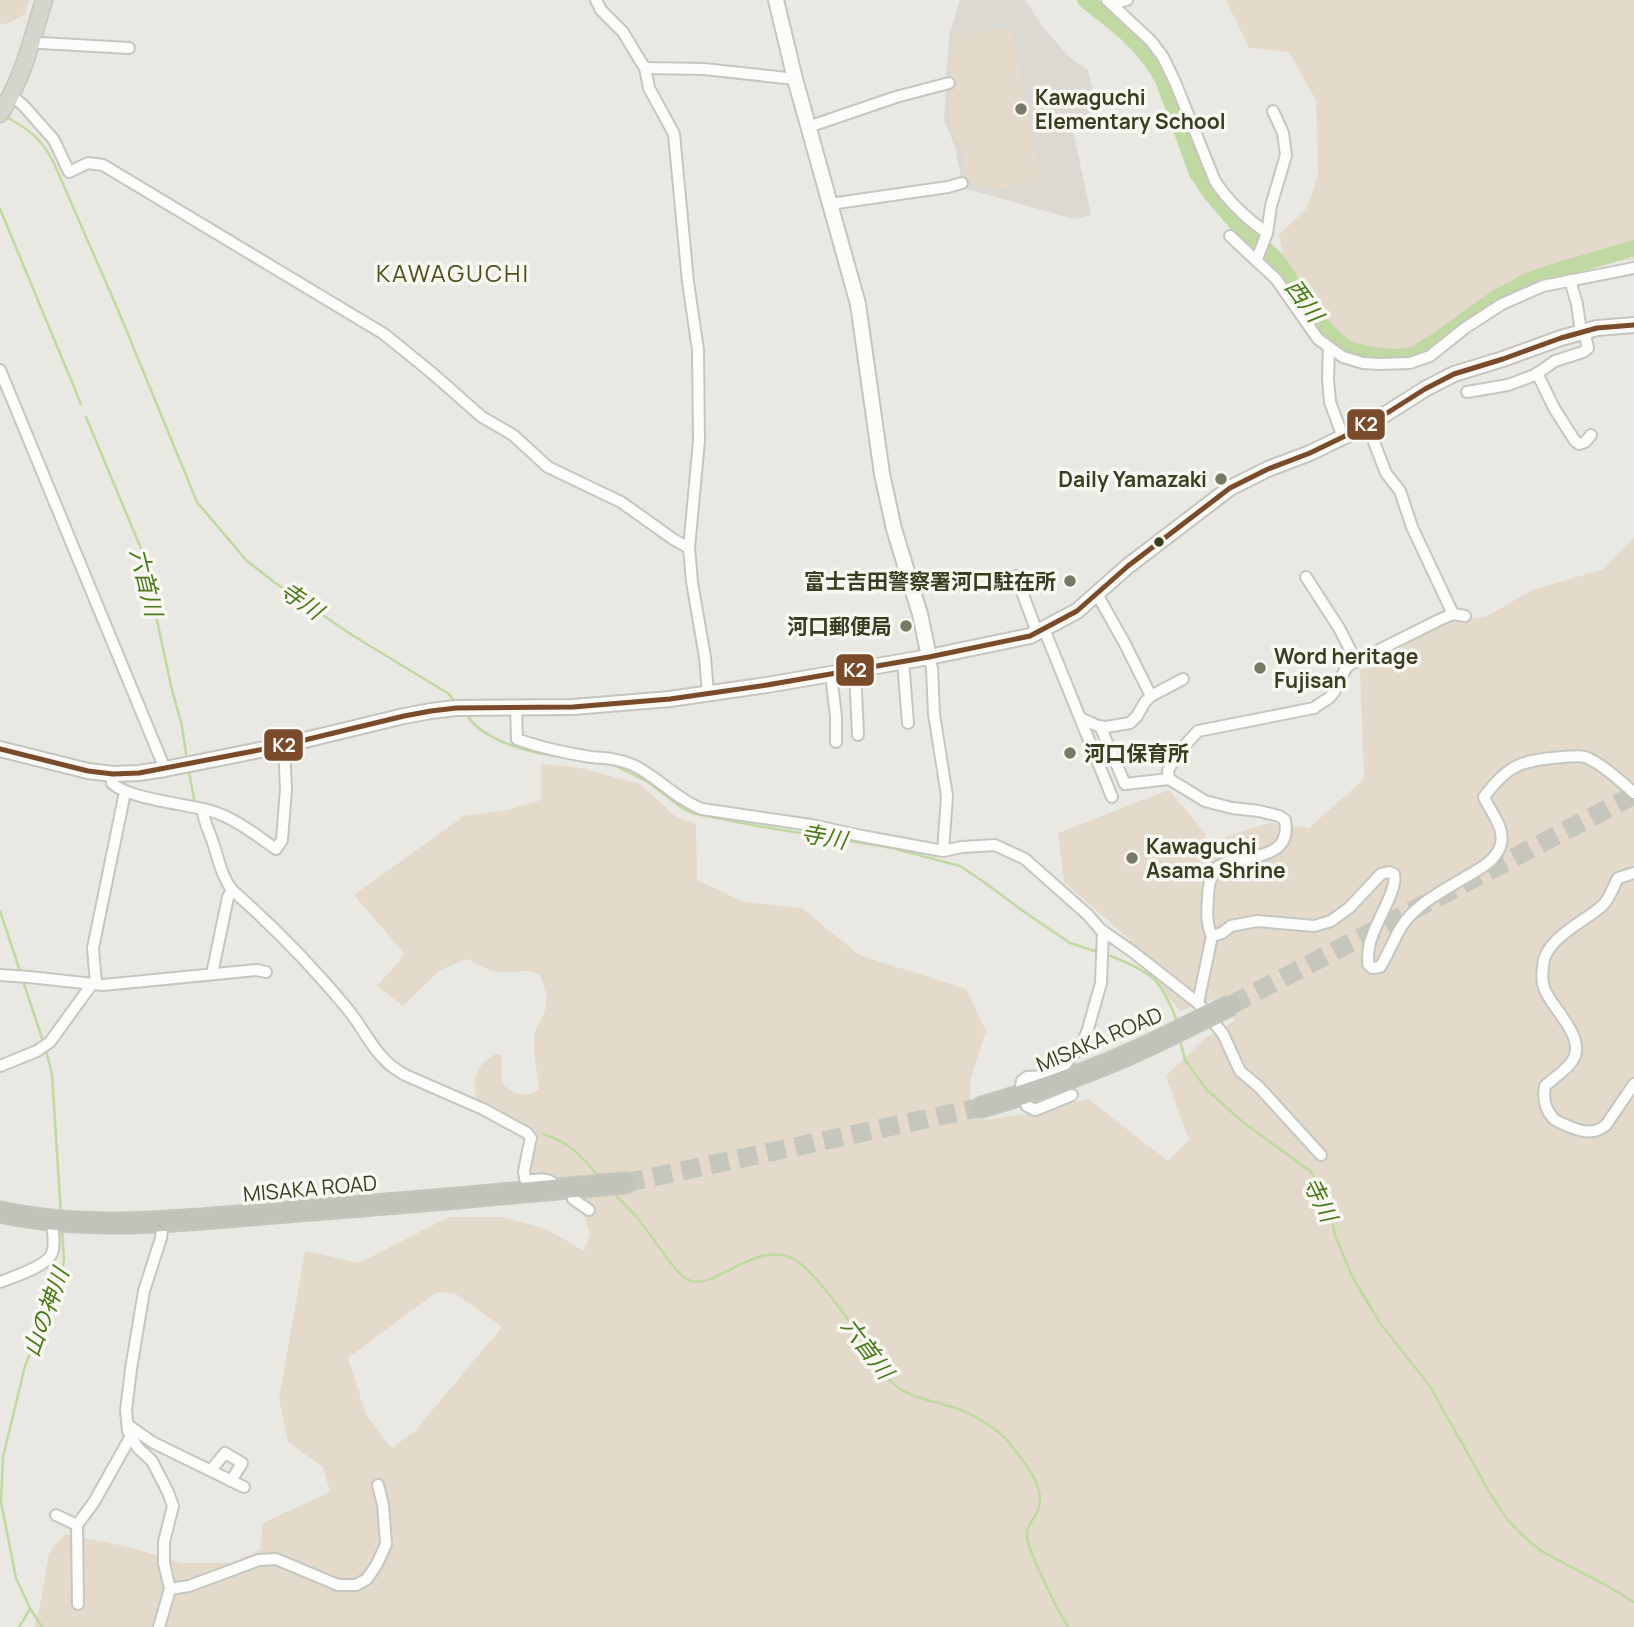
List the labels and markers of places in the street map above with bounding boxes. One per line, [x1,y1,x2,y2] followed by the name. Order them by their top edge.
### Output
[1035,83,1226,135] place label: Kawaguchi Elementary School
[1013,101,1029,117] marker: Kawaguchi Elementary School
[1058,465,1207,493] place label: Daily Yamazaki
[1213,471,1229,487] marker: Daily Yamazaki
[1152,535,1166,549] unlabelled marker
[804,567,1056,595] place label: 富士吉田警察署河口駐在所
[1062,573,1078,589] marker: 富士吉田警察署河口駐在所
[787,612,892,640] place label: 河口郵便局
[898,618,914,634] marker: 河口郵便局
[1274,642,1418,694] place label: Word heritage Fujisan
[1252,660,1268,676] marker: Word heritage Fujisan
[1084,739,1189,767] place label: 河口保育所
[1062,745,1078,761] marker: 河口保育所
[1146,832,1286,884] place label: Kawaguchi Asama Shrine
[1124,850,1140,866] marker: Kawaguchi Asama Shrine

